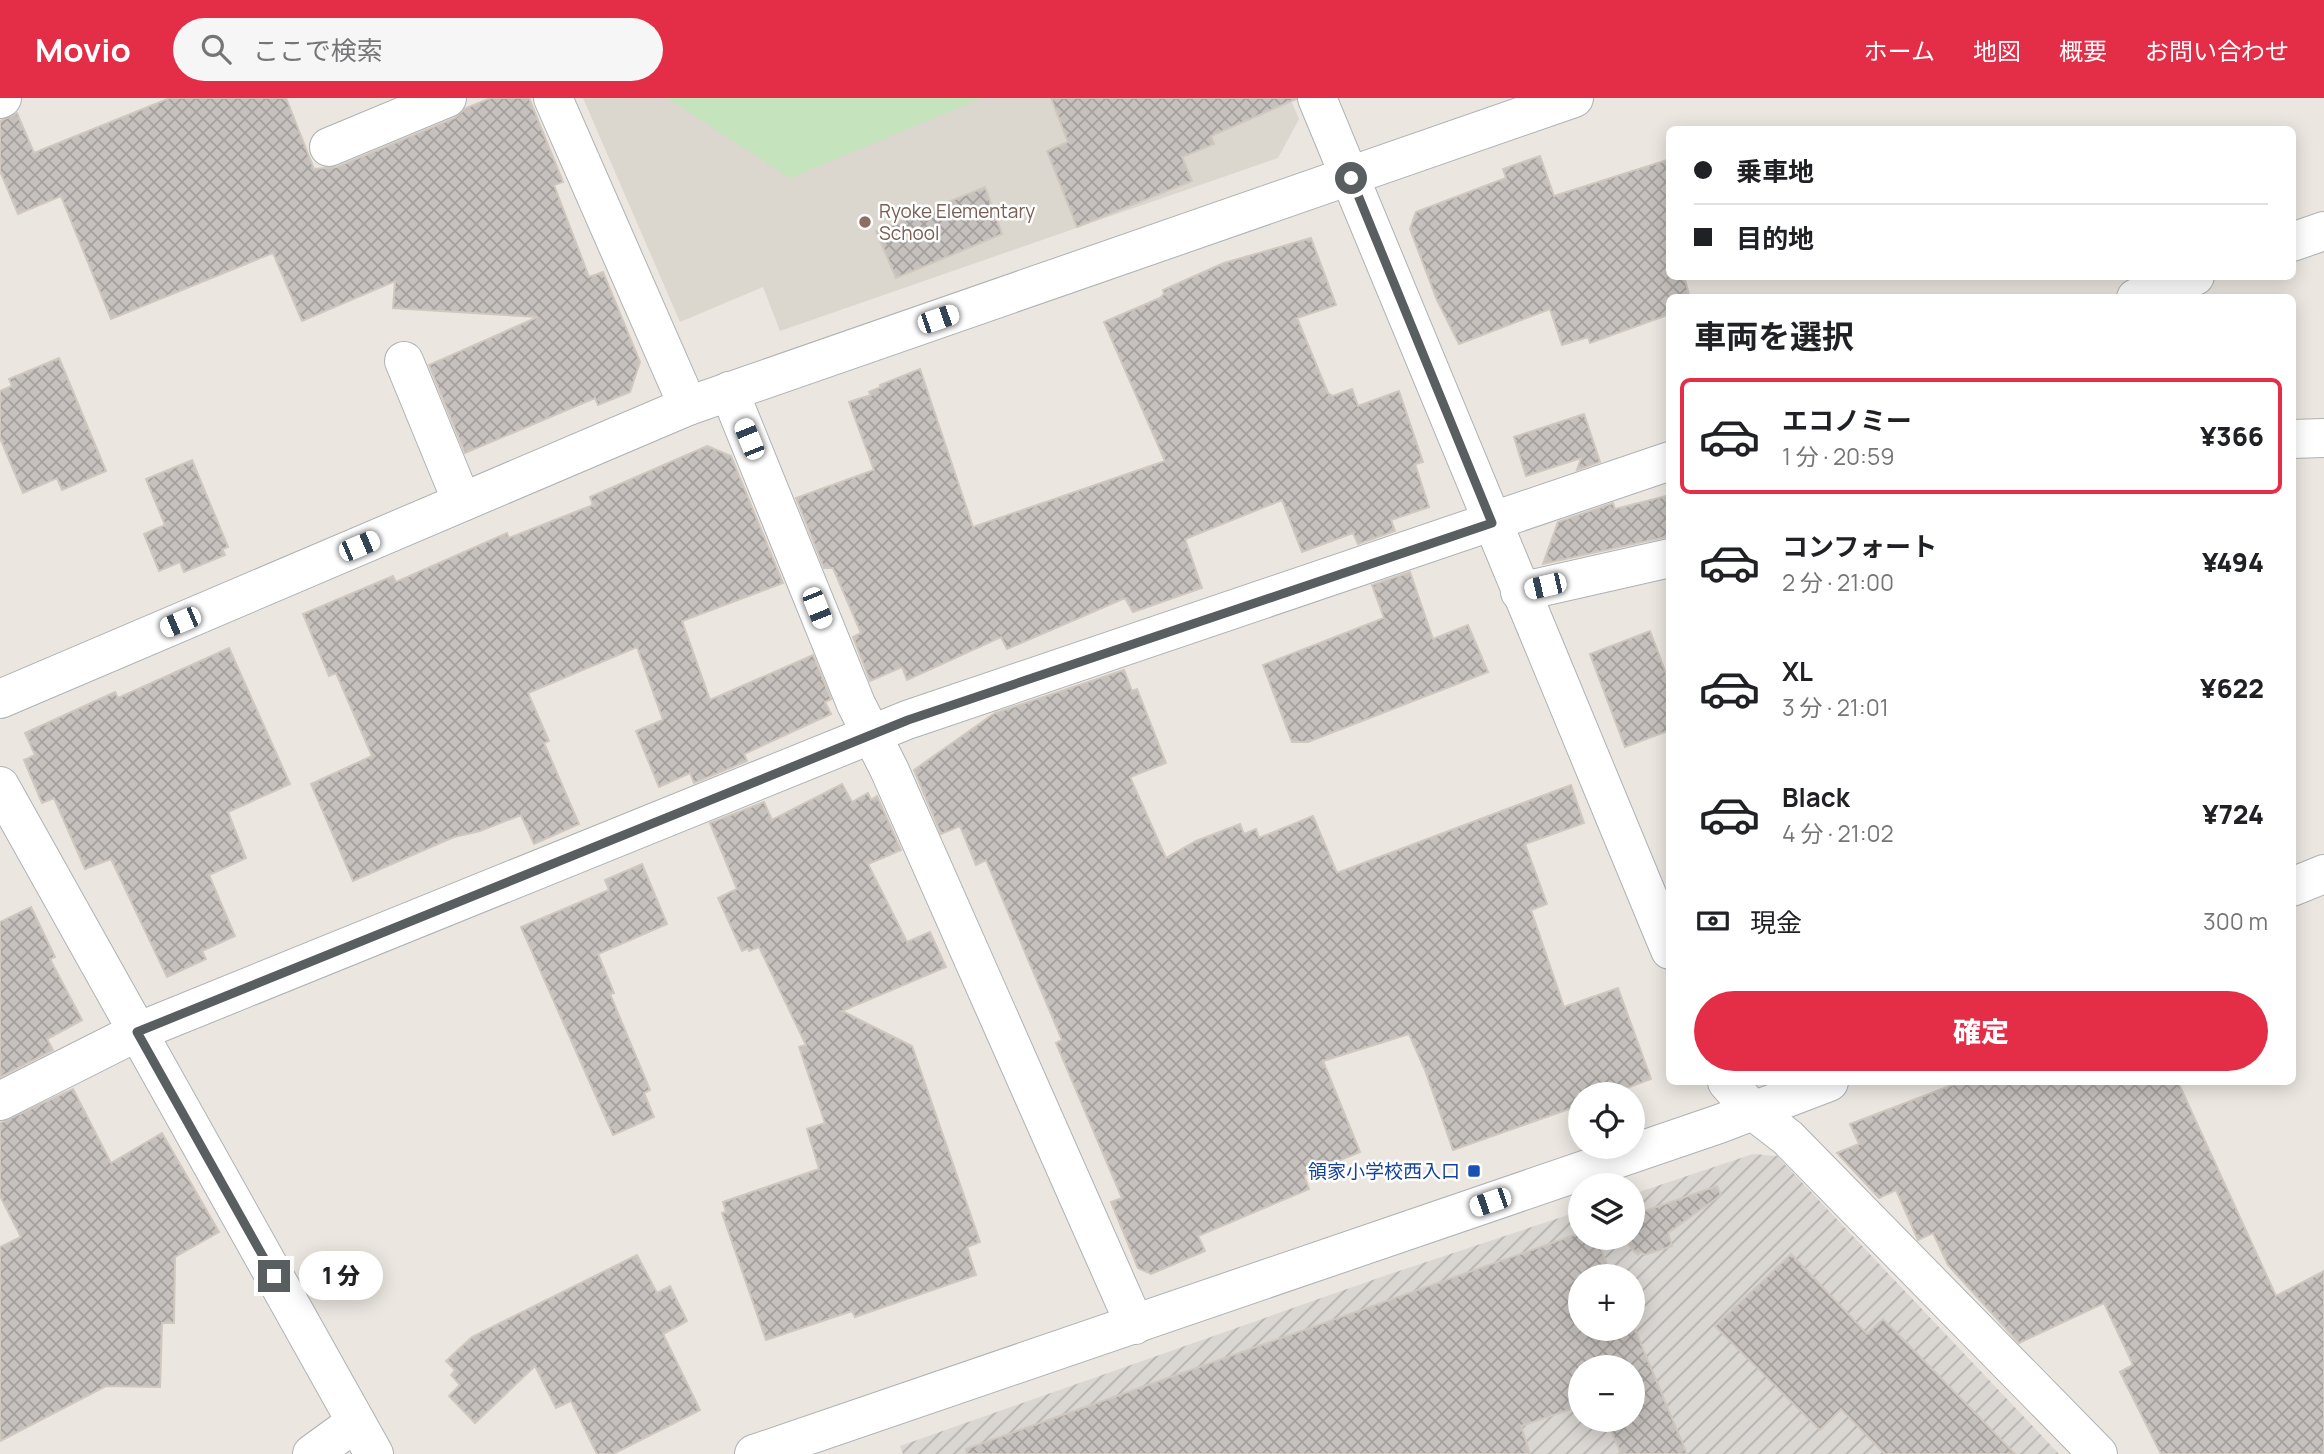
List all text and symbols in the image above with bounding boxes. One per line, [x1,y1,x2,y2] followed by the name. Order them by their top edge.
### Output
[173,18,663,81] search box
[35,27,131,72] text: Movio
[197,30,235,68] icon: search
[253,32,383,68] text: ここで検索
[1864,34,1935,67] text: ホーム
[1973,34,2021,67] text: 地図
[2059,34,2107,67] text: 概要
[2145,34,2289,67] text: お問い合わせ
[1736,153,1814,189] text: 乗車地
[1335,162,1367,194] route start
[879,198,1035,246] place label: Ryoke Elementary School
[857,214,873,230] marker: Ryoke Elementary School
[1736,220,1814,256] text: 目的地
[915,302,962,336] car
[1694,314,1854,358] text: 車両を選択
[1782,402,1912,438] text: エコノミー
[1698,405,1761,468] icon: car
[732,416,767,462] car
[2200,418,2264,454] text: ¥366
[1782,440,1895,472] text: 1 分 · 20:59
[336,528,383,564] car
[1782,528,1937,564] text: コンフォート
[1698,531,1761,594] icon: car
[2202,544,2264,580] text: ¥494
[1782,566,1894,598] text: 2 分 · 21:00
[1523,571,1568,601] car
[800,585,835,631] car
[157,604,204,640] car
[1782,653,1813,689] text: XL
[1698,657,1761,720] icon: car
[2200,670,2264,706] text: ¥622
[1782,691,1889,723] text: 3 分 · 21:01
[1782,779,1850,815] text: Black
[1698,783,1761,846] icon: car
[2202,796,2264,832] text: ¥724
[1782,817,1894,849] text: 4 分 · 21:02
[1694,902,1732,940] icon: cash
[1750,904,1802,940] text: 現金
[2203,905,2268,937] text: 300 m
[1694,991,2268,1071] button: 確定
[1568,1082,1645,1432] map controls
[1568,1082,1645,1159] button: locate
[1308,1158,1460,1184] place label: 領家小学校西入口
[1466,1163,1482,1179] marker: 領家小学校西入口
[1568,1173,1645,1250] button: layers
[1467,1185,1514,1219] car
[298,1252,382,1300] callout: 1 分
[322,1259,360,1291] text: 1 分
[258,1260,290,1292] route end
[1568,1264,1645,1341] button: +
[1568,1355,1645,1432] button: −

